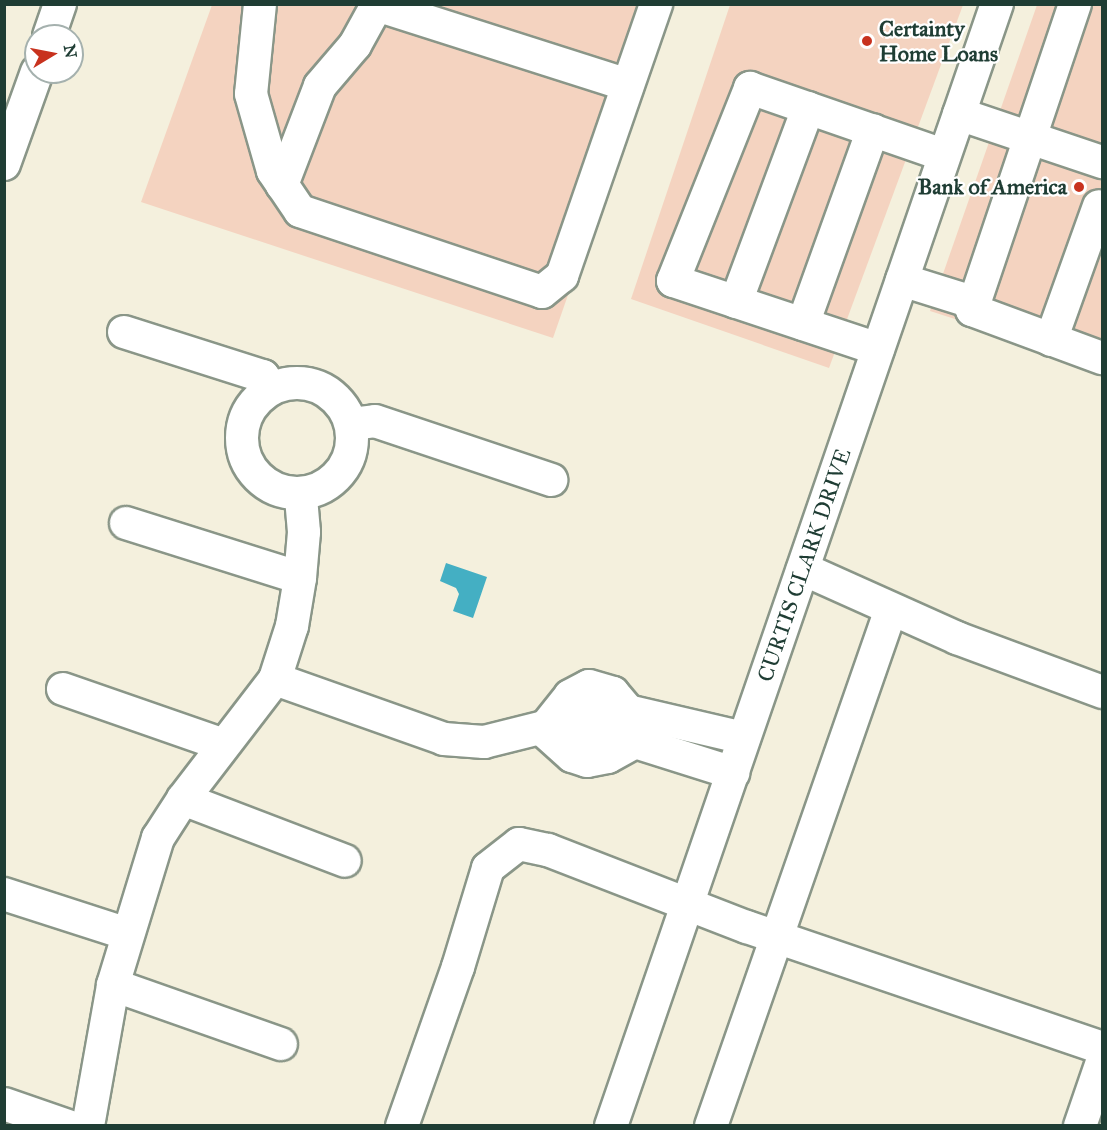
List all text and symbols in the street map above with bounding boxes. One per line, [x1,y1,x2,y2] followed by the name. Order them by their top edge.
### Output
[879,15,998,66] place label: Certainty Home Loans
[24,24,84,84] north arrow
[860,34,874,48] marker: Certainty Home Loans
[60,43,81,59] text: N
[918,174,1067,200] place label: Bank of America
[1072,180,1086,194] marker: Bank of America
[752,445,856,685] street label: CURTIS CLARK DRIVE

